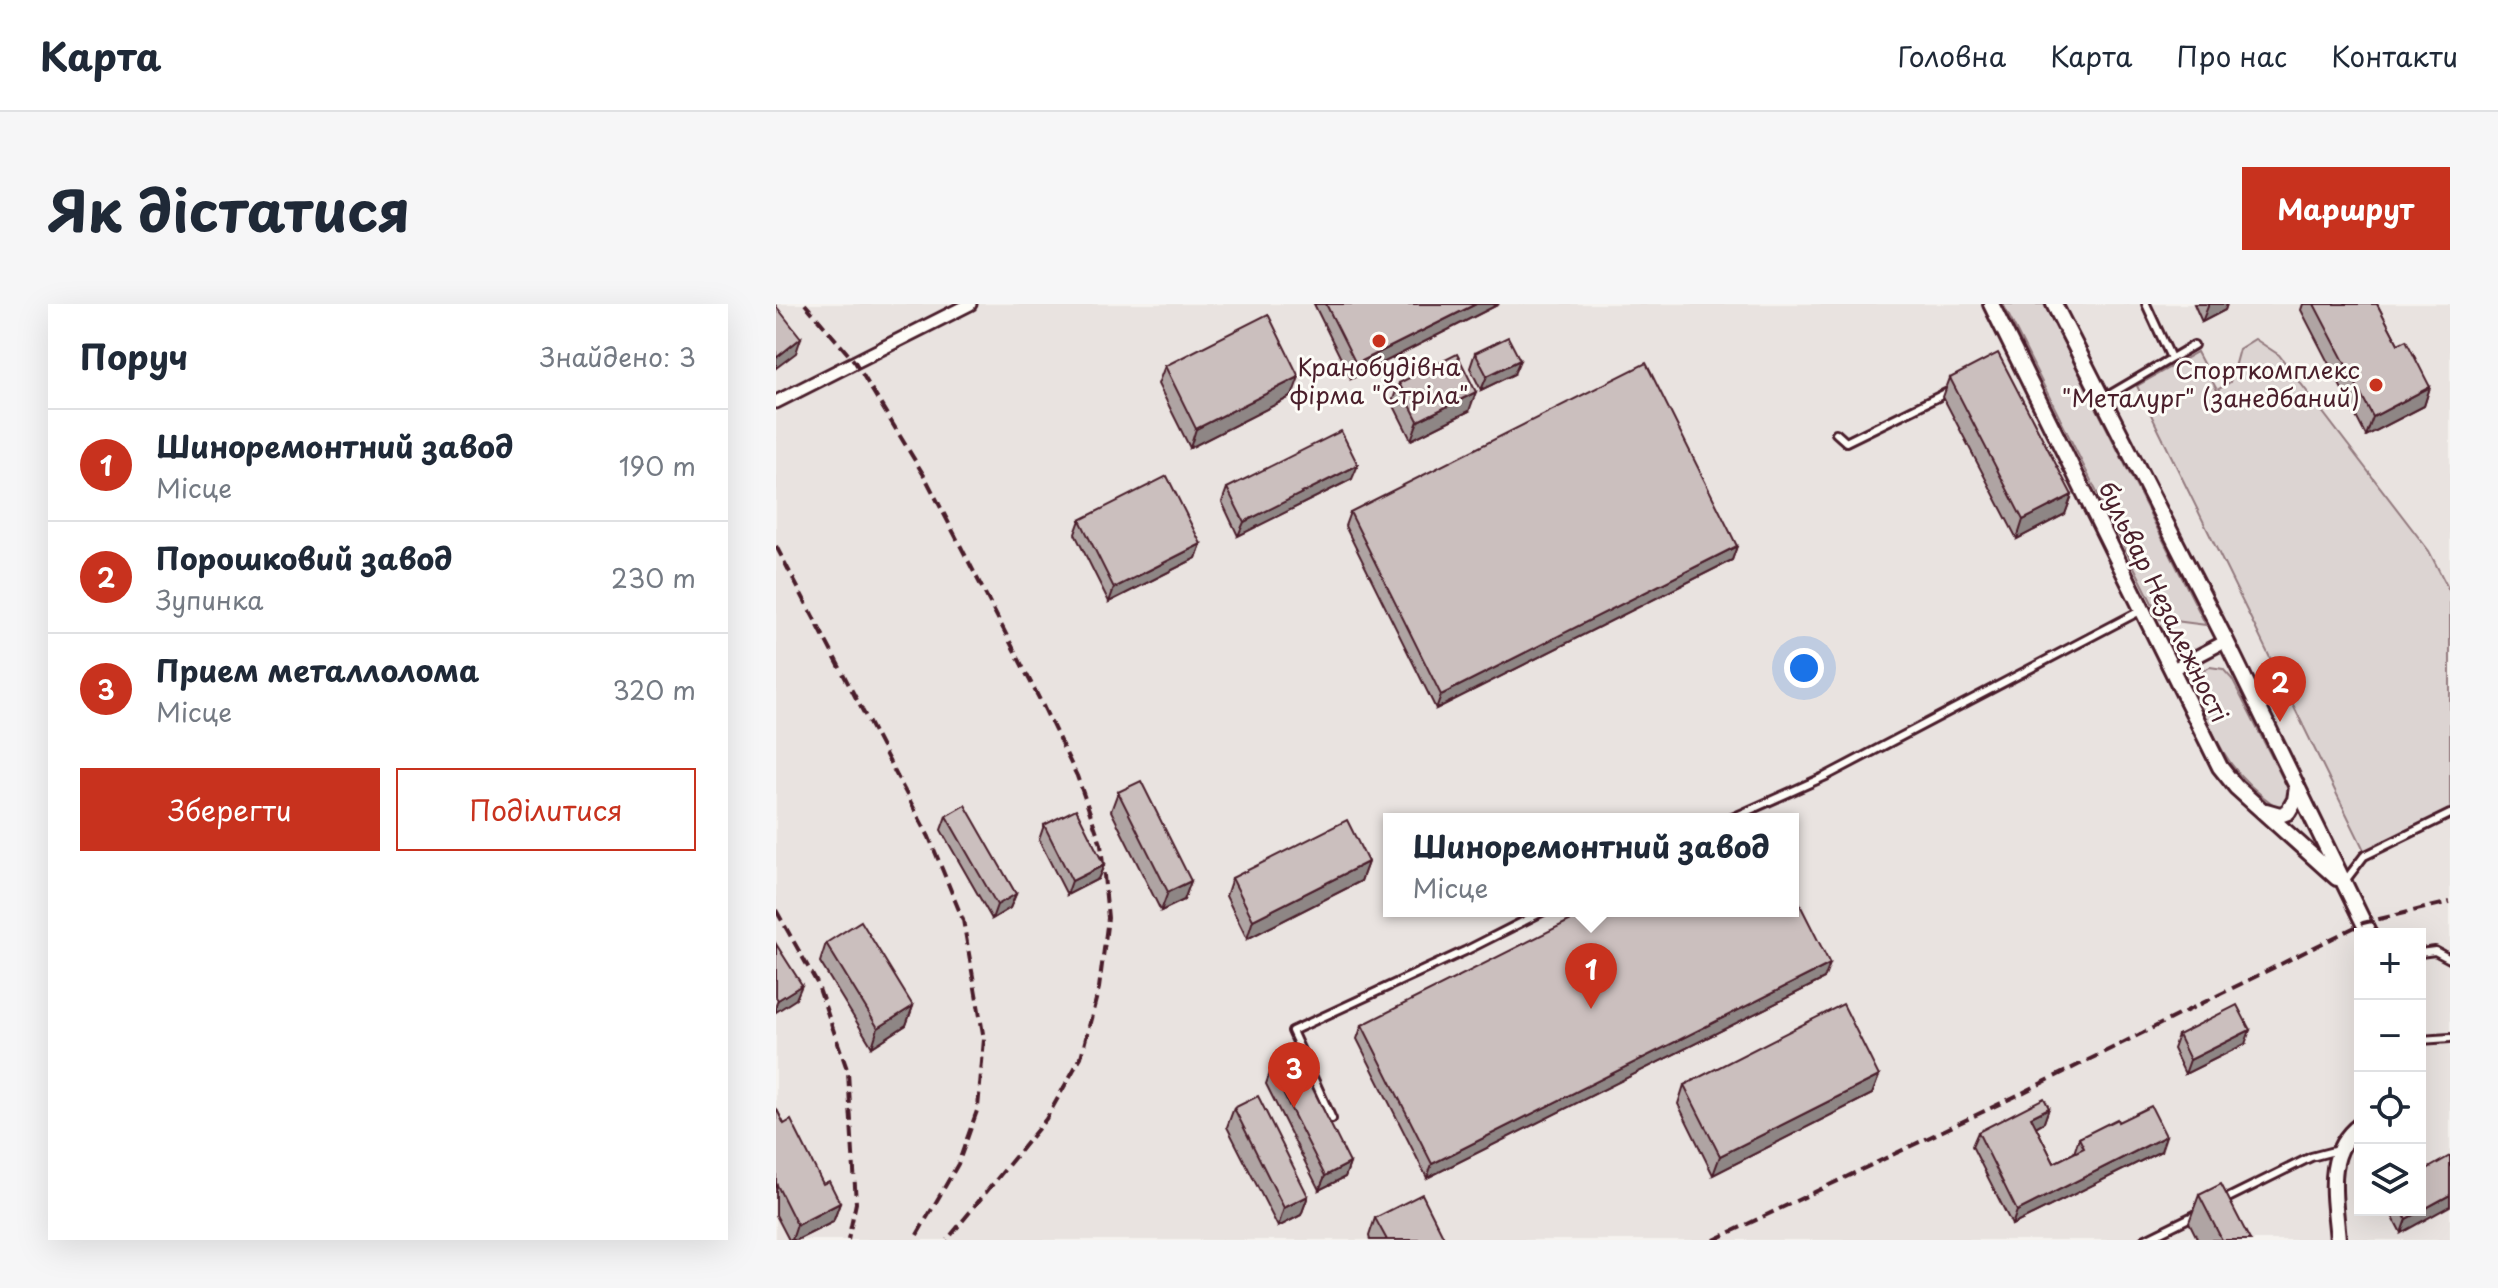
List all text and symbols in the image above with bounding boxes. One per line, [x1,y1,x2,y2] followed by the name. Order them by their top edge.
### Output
[40,27,162,84] text: Карта
[1897,34,2006,77] text: Головна
[2050,34,2132,77] text: Карта
[2176,34,2287,77] text: Про нас
[2331,34,2458,77] text: Контакти
[48,166,410,251] text: Як дістатися
[2242,167,2450,250] button: Маршрут
[80,330,188,382] text: Поруч
[1370,332,1388,350] marker: Кранобудівна фірма "Стріла"
[540,337,696,376] text: Знайдено: 3
[1289,348,1469,412] place label: Кранобудівна фірма "Стріла"
[2062,351,2360,415] place label: Спорткомплекс "Металург" (занедбаний)
[2367,376,2385,394] marker: Спорткомплекс "Металург" (занедбаний)
[156,423,513,468] text: Шиноремонтний завод
[100,446,112,485] text: 1
[619,446,696,485] text: 190 m
[156,468,232,507] text: Місце
[2091,474,2239,728] street label: бульвар Незалежності
[156,535,452,580] text: Порошковий завод
[97,558,115,597] text: 2
[611,558,696,597] text: 230 m
[156,580,263,619] text: Зупинка
[156,647,479,692] text: Прием металлолома
[1784,648,1824,688] your location
[2254,656,2306,722] pin: 2
[97,670,115,709] text: 3
[612,670,696,709] text: 320 m
[156,692,232,731] text: Місце
[80,768,380,851] button: Зберегти
[396,768,696,851] button: Поділитися
[1383,813,1799,917] popup
[1412,823,1770,868] text: Шиноремонтний завод
[1412,868,1488,907] text: Місце
[2354,928,2426,1216] map controls
[2354,928,2426,1000] button: +
[1565,943,1617,1009] pin: 1
[2354,1000,2426,1072] button: −
[1268,1042,1320,1108] pin: 3
[2354,1072,2426,1144] button: locate
[2354,1144,2426,1216] button: layers

